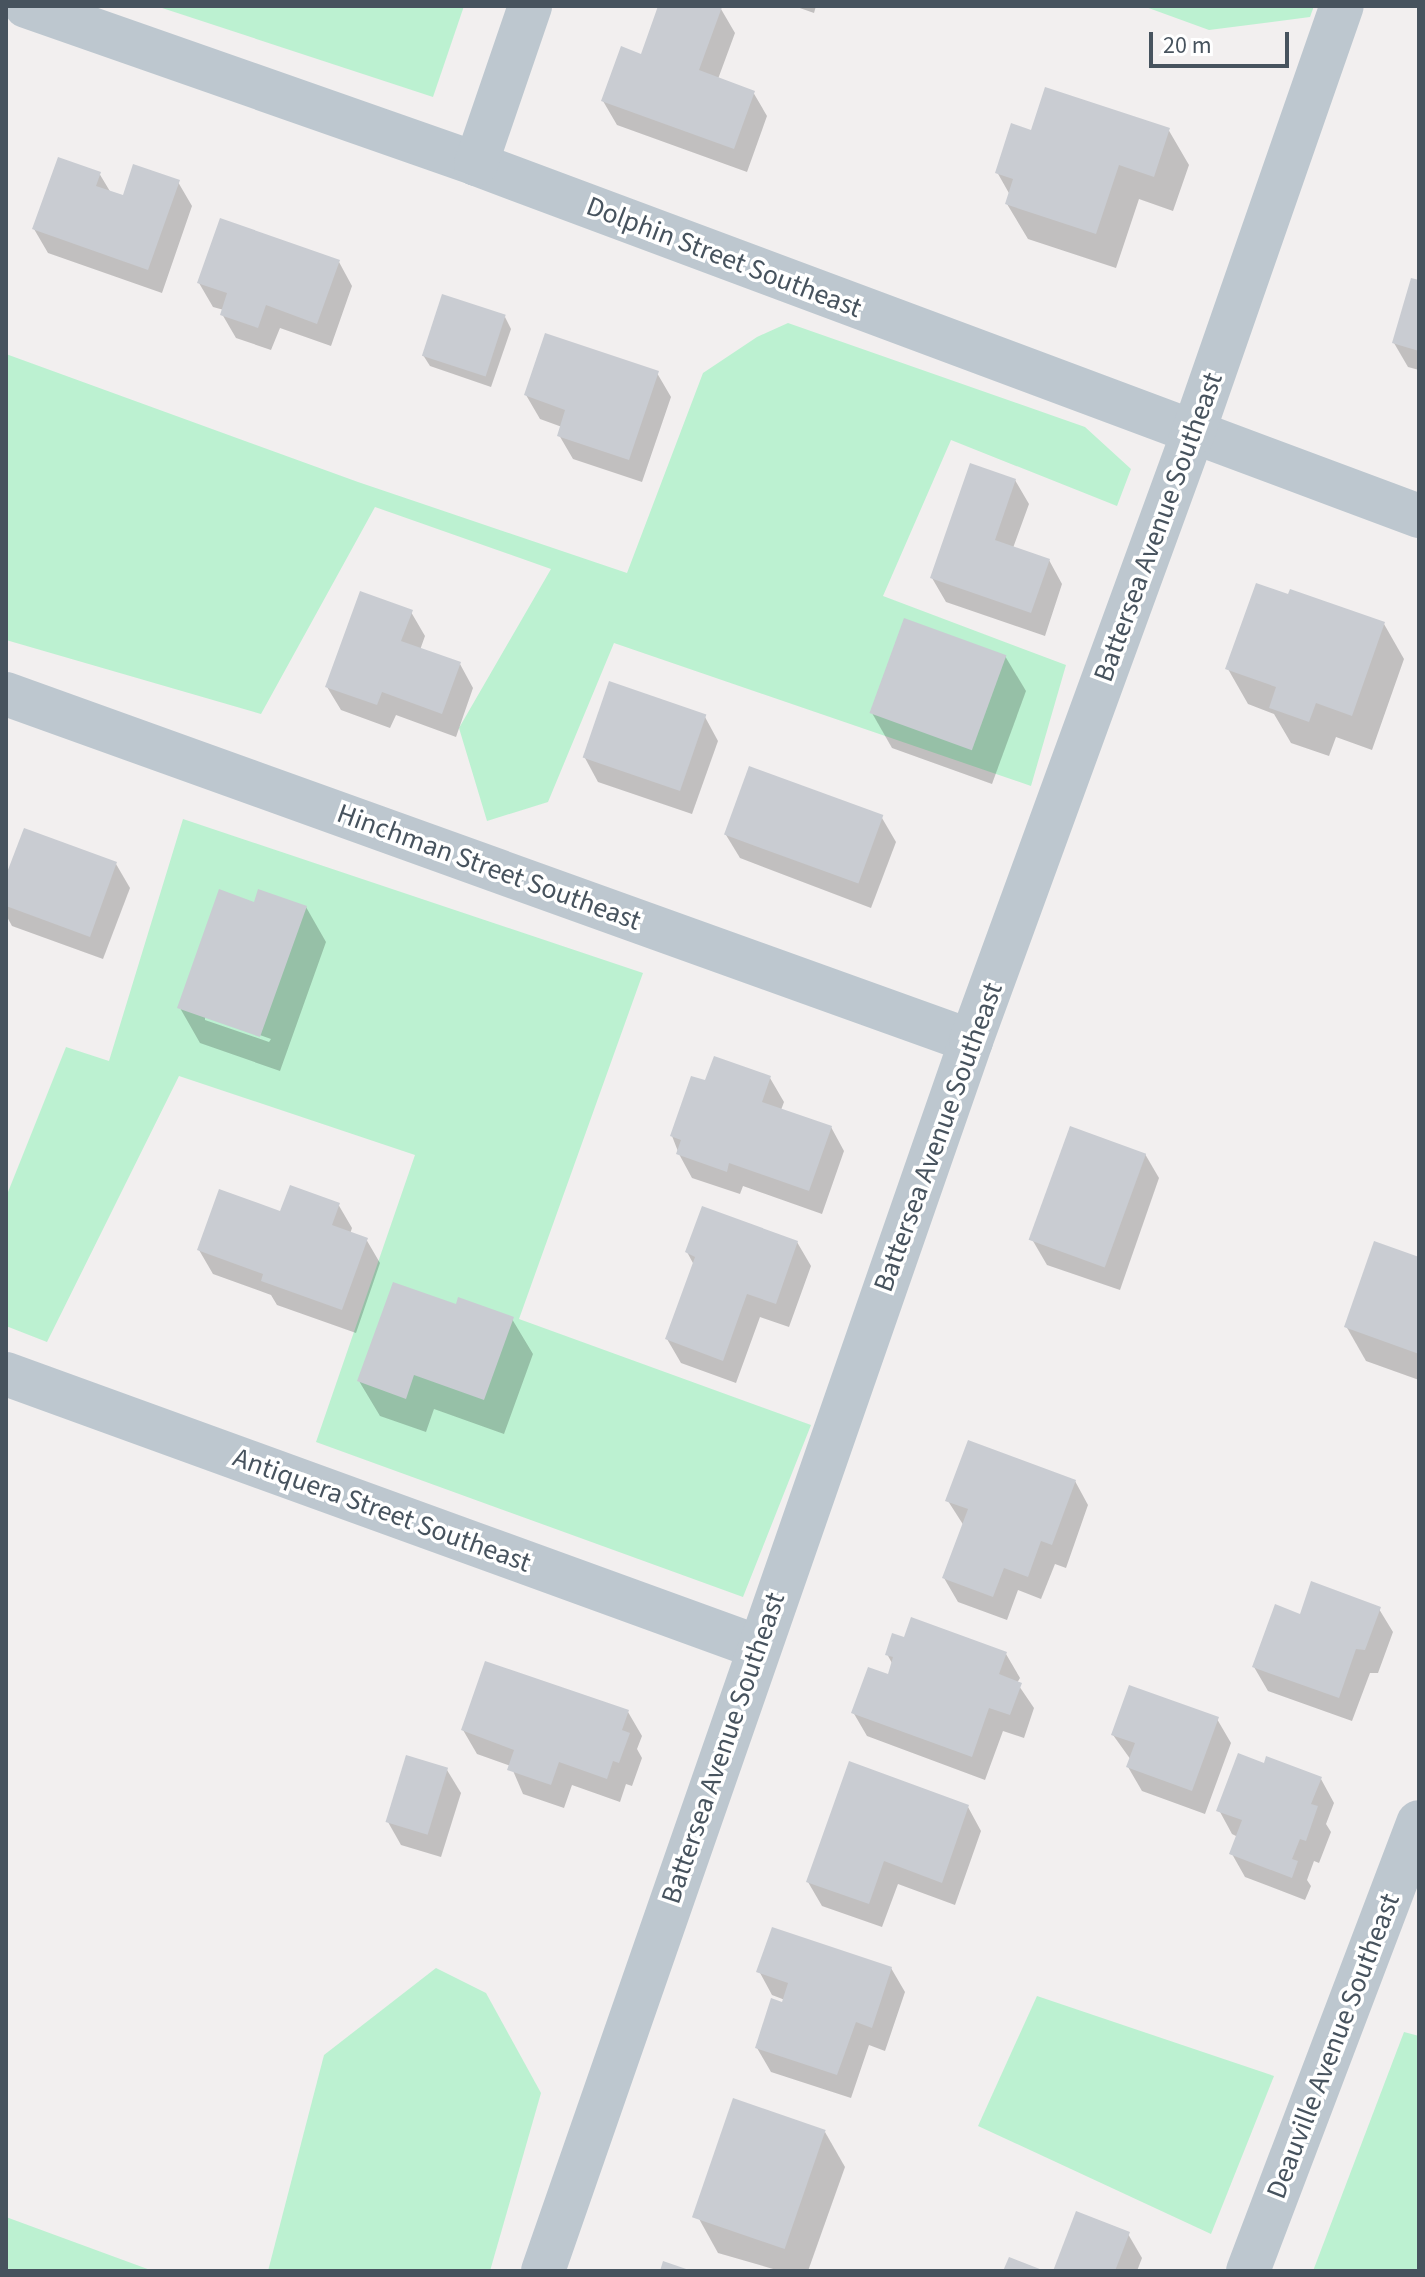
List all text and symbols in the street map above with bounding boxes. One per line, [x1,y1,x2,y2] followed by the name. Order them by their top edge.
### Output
[1153,16,1293,66] scale bar
[1163,28,1212,63] text: 20 m
[582,189,866,325] street label: Dolphin Street Southeast
[1086,368,1230,686] street label: Battersea Avenue Southeast
[333,796,645,938] street label: Hinchman Street Southeast
[866,978,1010,1296] street label: Battersea Avenue Southeast
[229,1440,535,1580] street label: Antiquera Street Southeast
[654,1588,792,1908] street label: Battersea Avenue Southeast
[1259,1889,1407,2203] street label: Deauville Avenue Southeast

